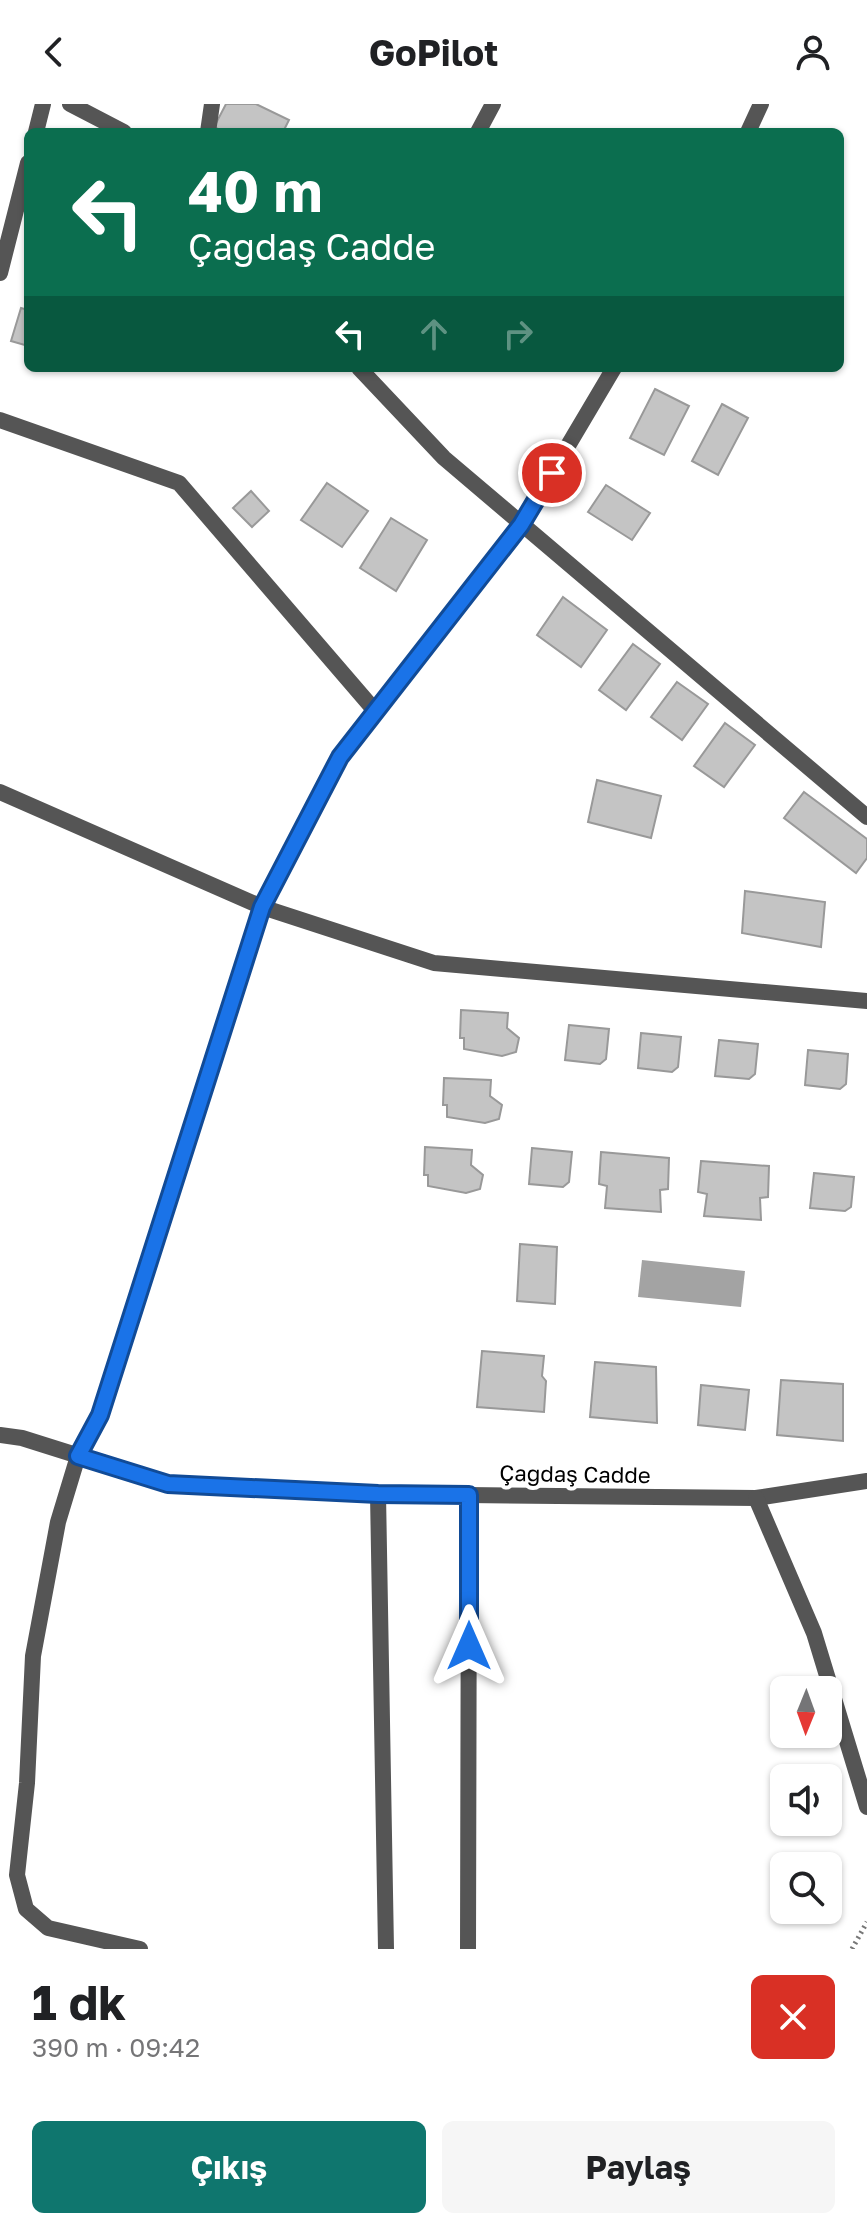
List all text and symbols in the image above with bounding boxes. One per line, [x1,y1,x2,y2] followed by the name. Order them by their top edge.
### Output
[32,30,76,74] icon: back
[791,30,835,74] icon: person
[369,31,498,74] text: GoPilot
[188,157,322,224] text: 40 m
[56,160,160,264] icon: left
[188,225,436,268] text: Çağdaş Cadde
[328,312,372,356] icon: left
[412,312,456,356] icon: ahead
[496,312,540,356] icon: right
[518,439,586,507] pin
[530,451,574,495] icon: arrive
[499,1459,651,1488] street label: Çağdaş Cadde
[427,1604,511,1688] position arrow
[770,1676,842,1748] north arrow
[770,1676,842,1924] map controls
[770,1764,842,1836] button: sound
[770,1852,842,1924] button: search
[32,1973,126,2031] text: 1 dk
[751,1975,835,2059] button: close
[32,2032,200,2063] text: 390 m · 09:42
[32,2121,426,2213] button: Çıkış
[442,2121,835,2213] button: Paylaş

